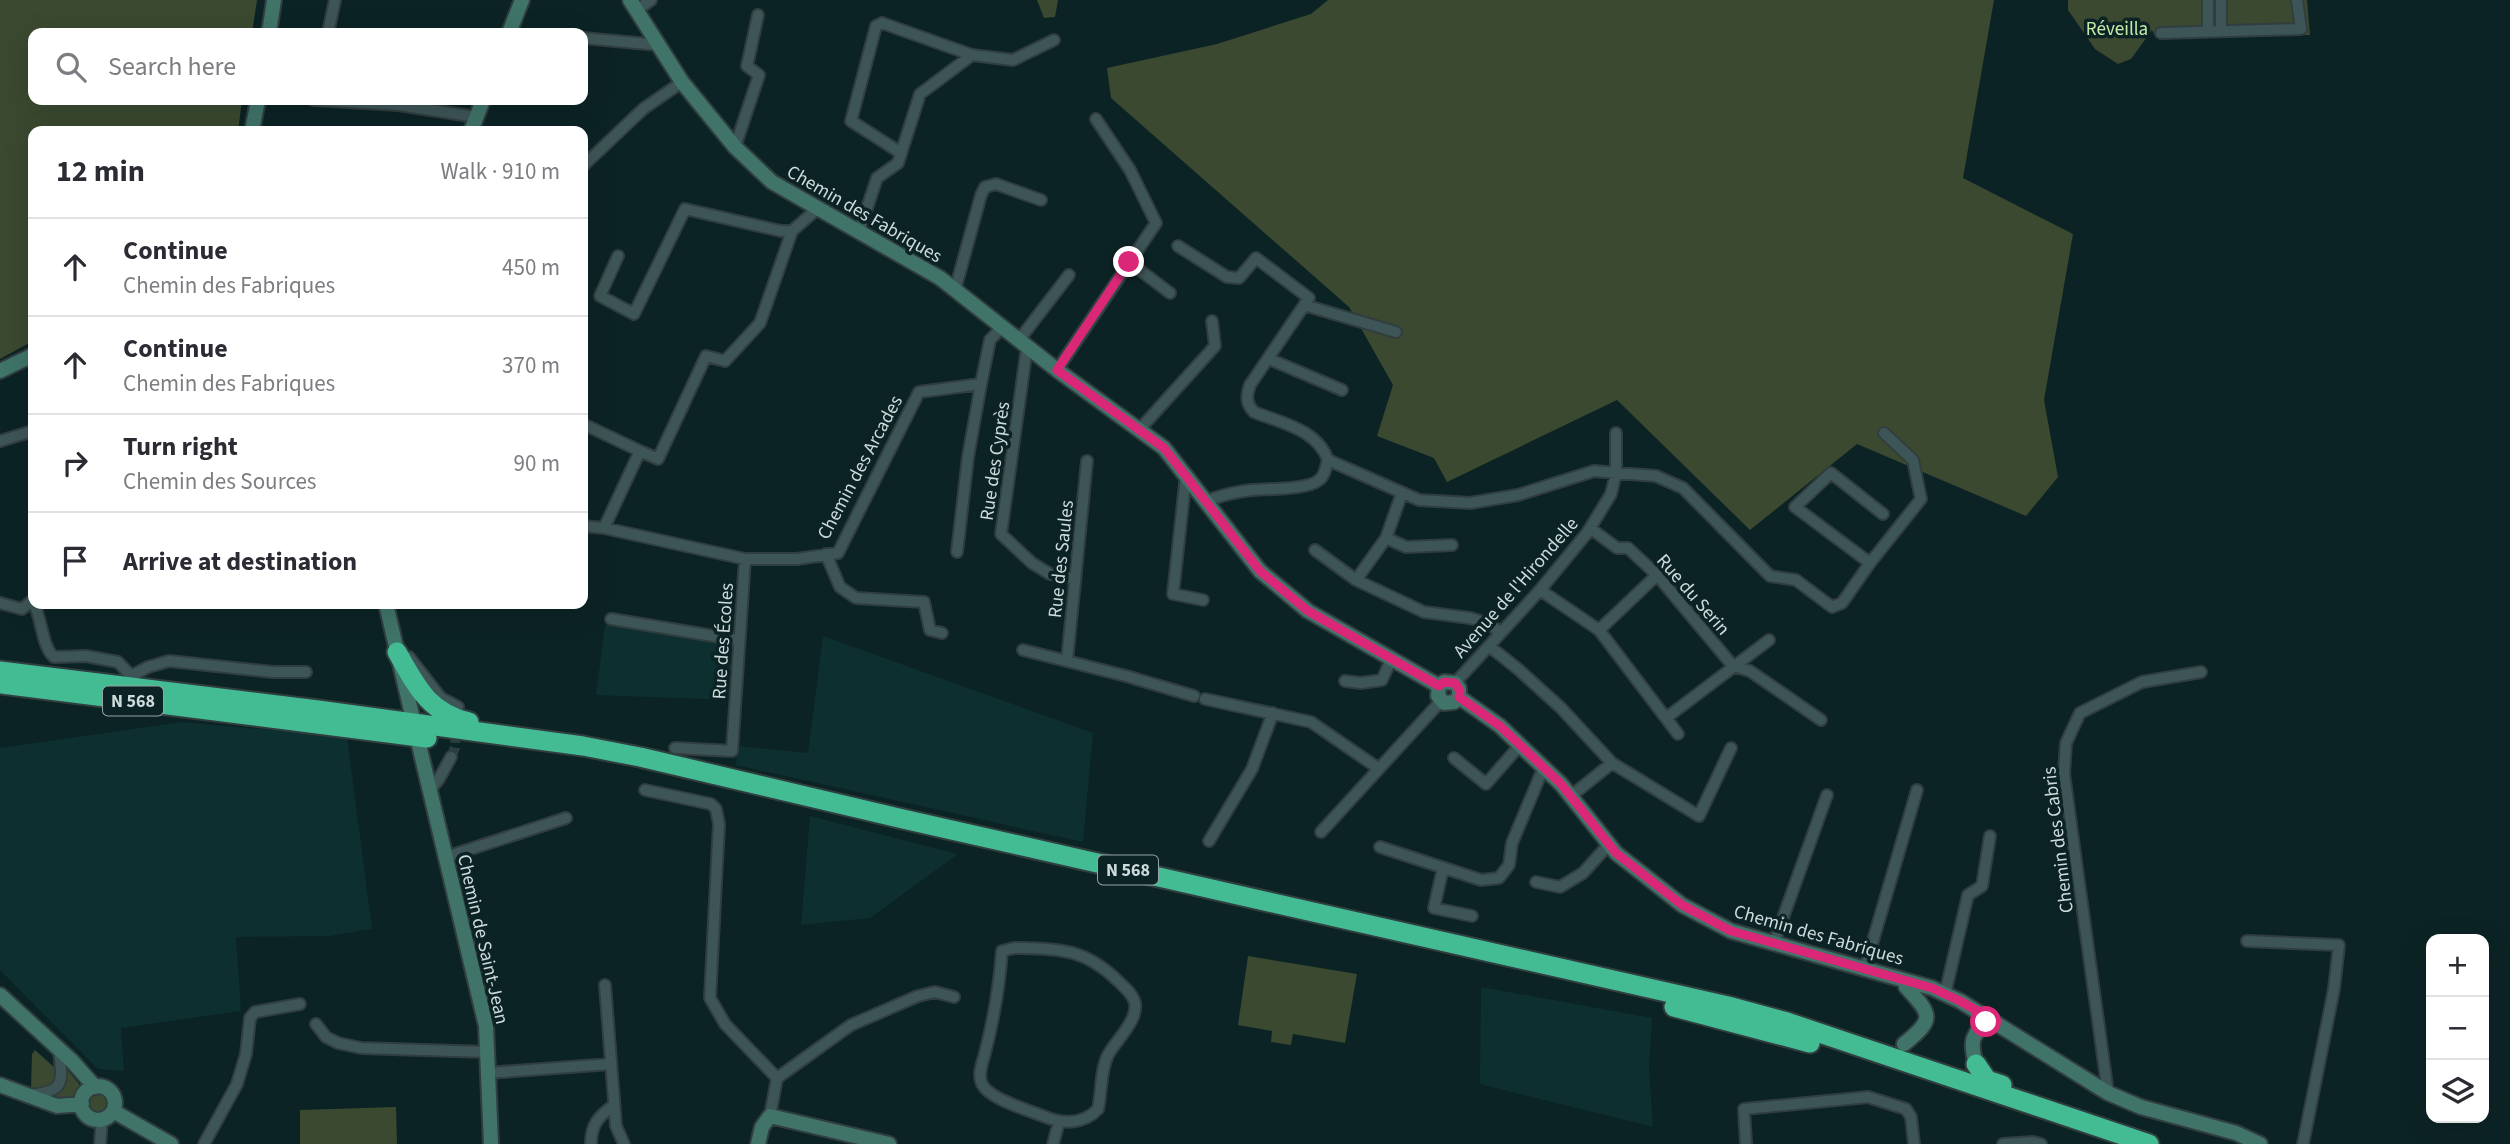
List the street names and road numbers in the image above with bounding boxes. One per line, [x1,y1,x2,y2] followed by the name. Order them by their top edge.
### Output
[782,159,947,270] street label: Chemin des Fabriques
[811,391,910,545] street label: Chemin des Arcades
[974,400,1017,522] street label: Rue des Cyprès
[1042,499,1081,619] street label: Rue des Saules
[1447,512,1585,664] street label: Avenue de l'Hirondelle
[1650,548,1736,642] street label: Rue du Serin
[706,582,741,700] street label: Rue des Écoles
[103,686,163,716] road number: N 568
[2036,765,2081,914] street label: Chemin des Cabris
[450,852,515,1027] street label: Chemin de Saint-Jean
[1098,856,1158,884] road number: N 568
[1731,898,1907,973] street label: Chemin des Fabriques

